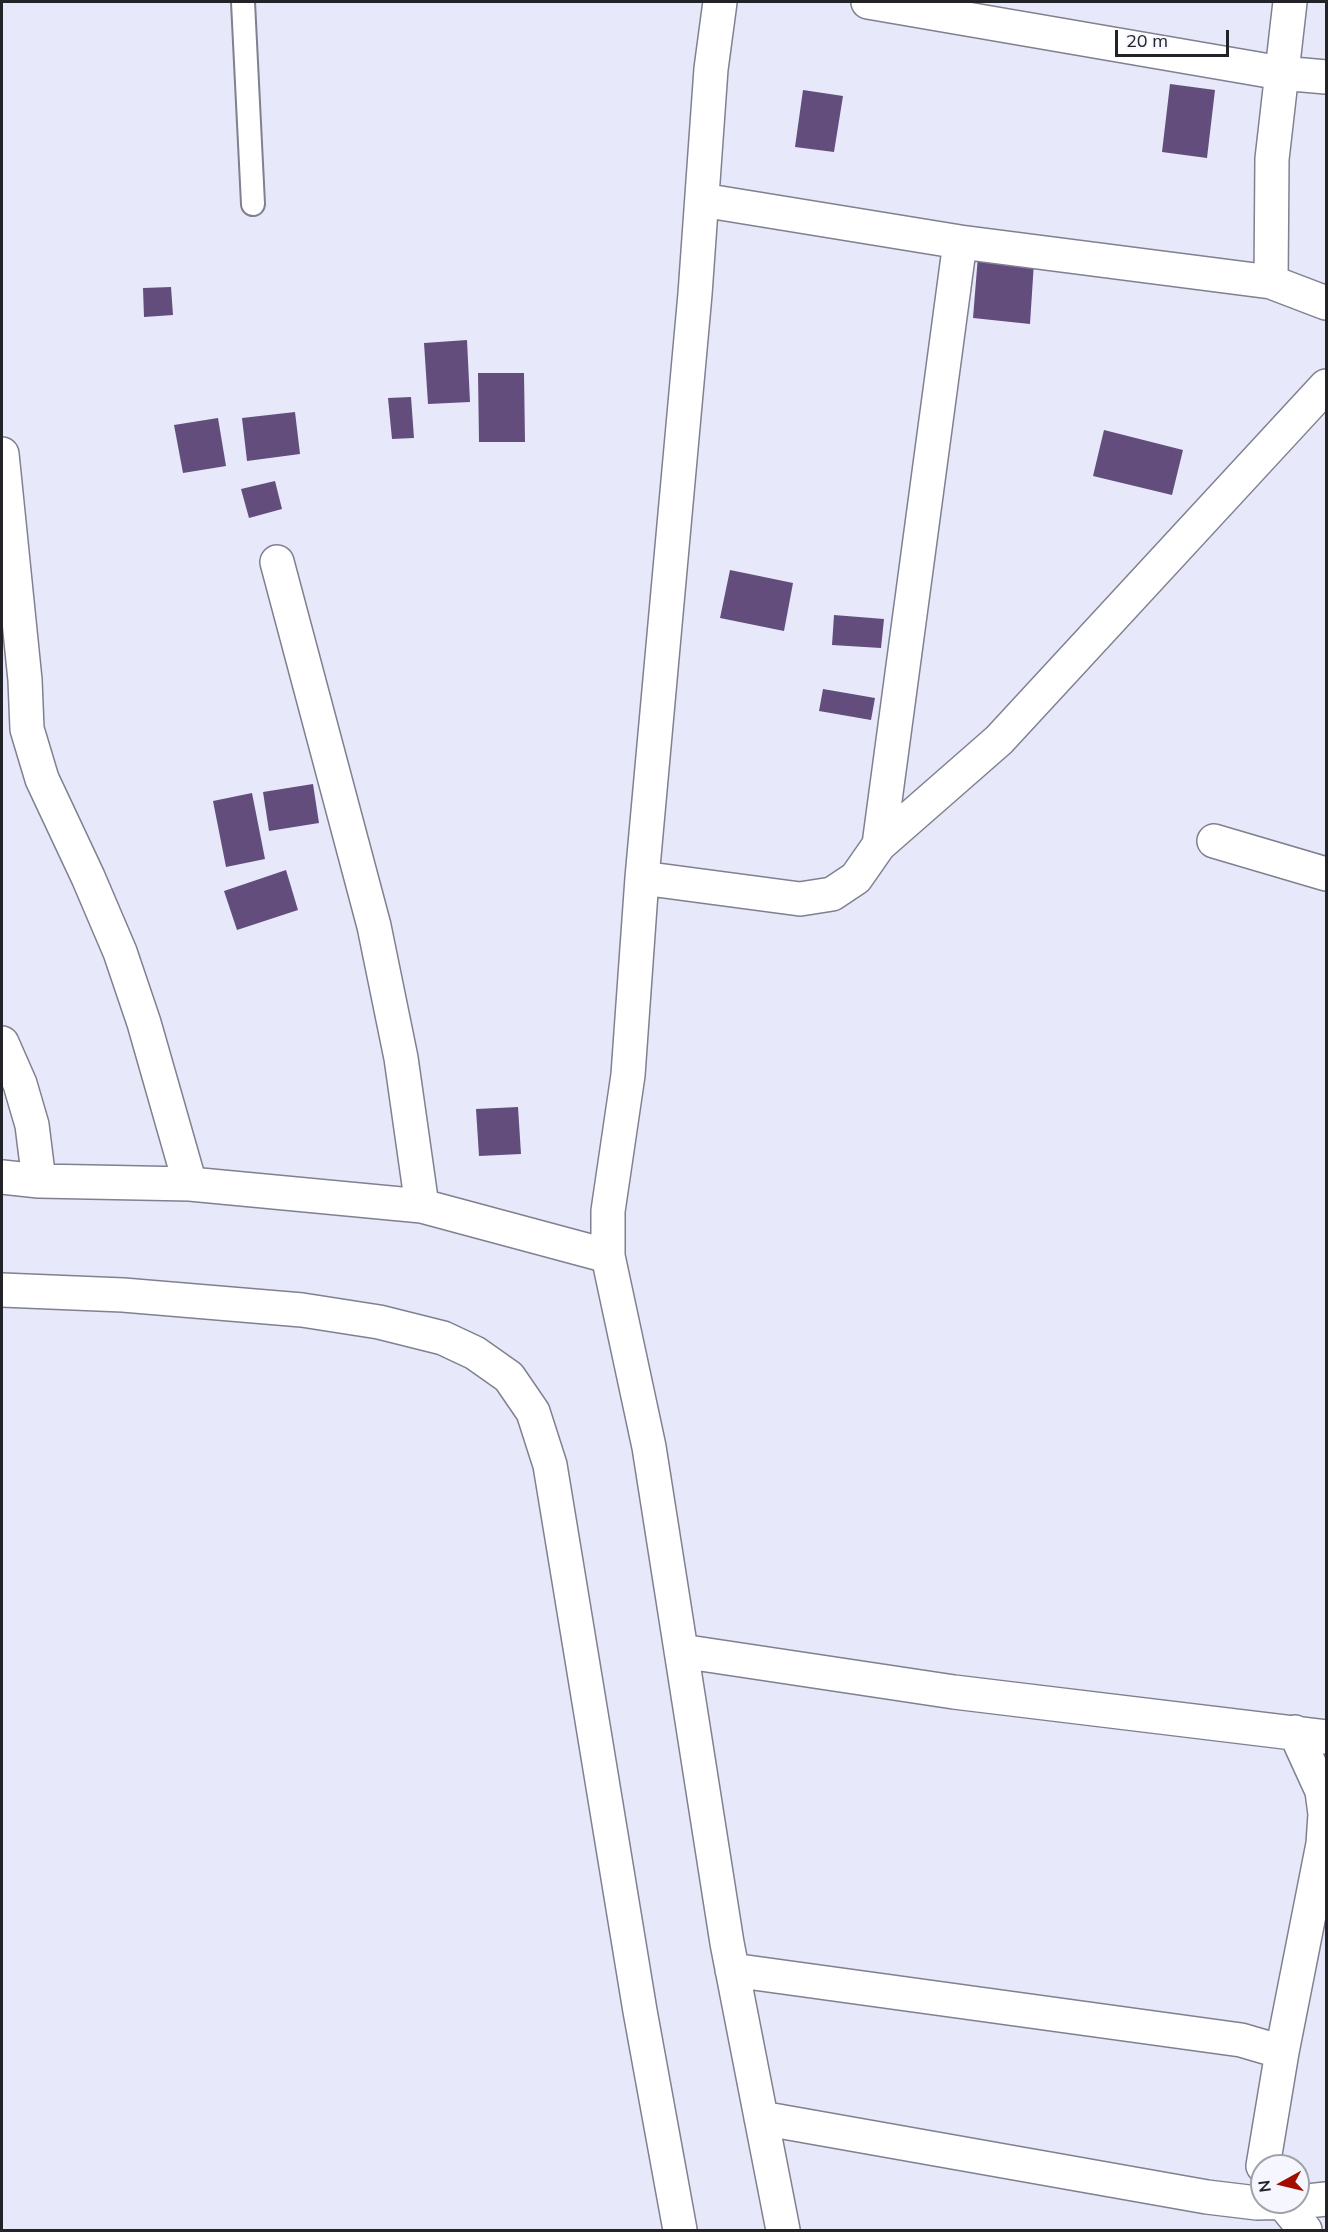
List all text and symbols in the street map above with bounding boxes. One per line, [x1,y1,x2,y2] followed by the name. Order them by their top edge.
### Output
[1118,18,1232,56] scale bar
[1126,29,1168,52] text: 20 m
[1250,2154,1310,2214] north arrow
[1253,2179,1275,2194] text: N

